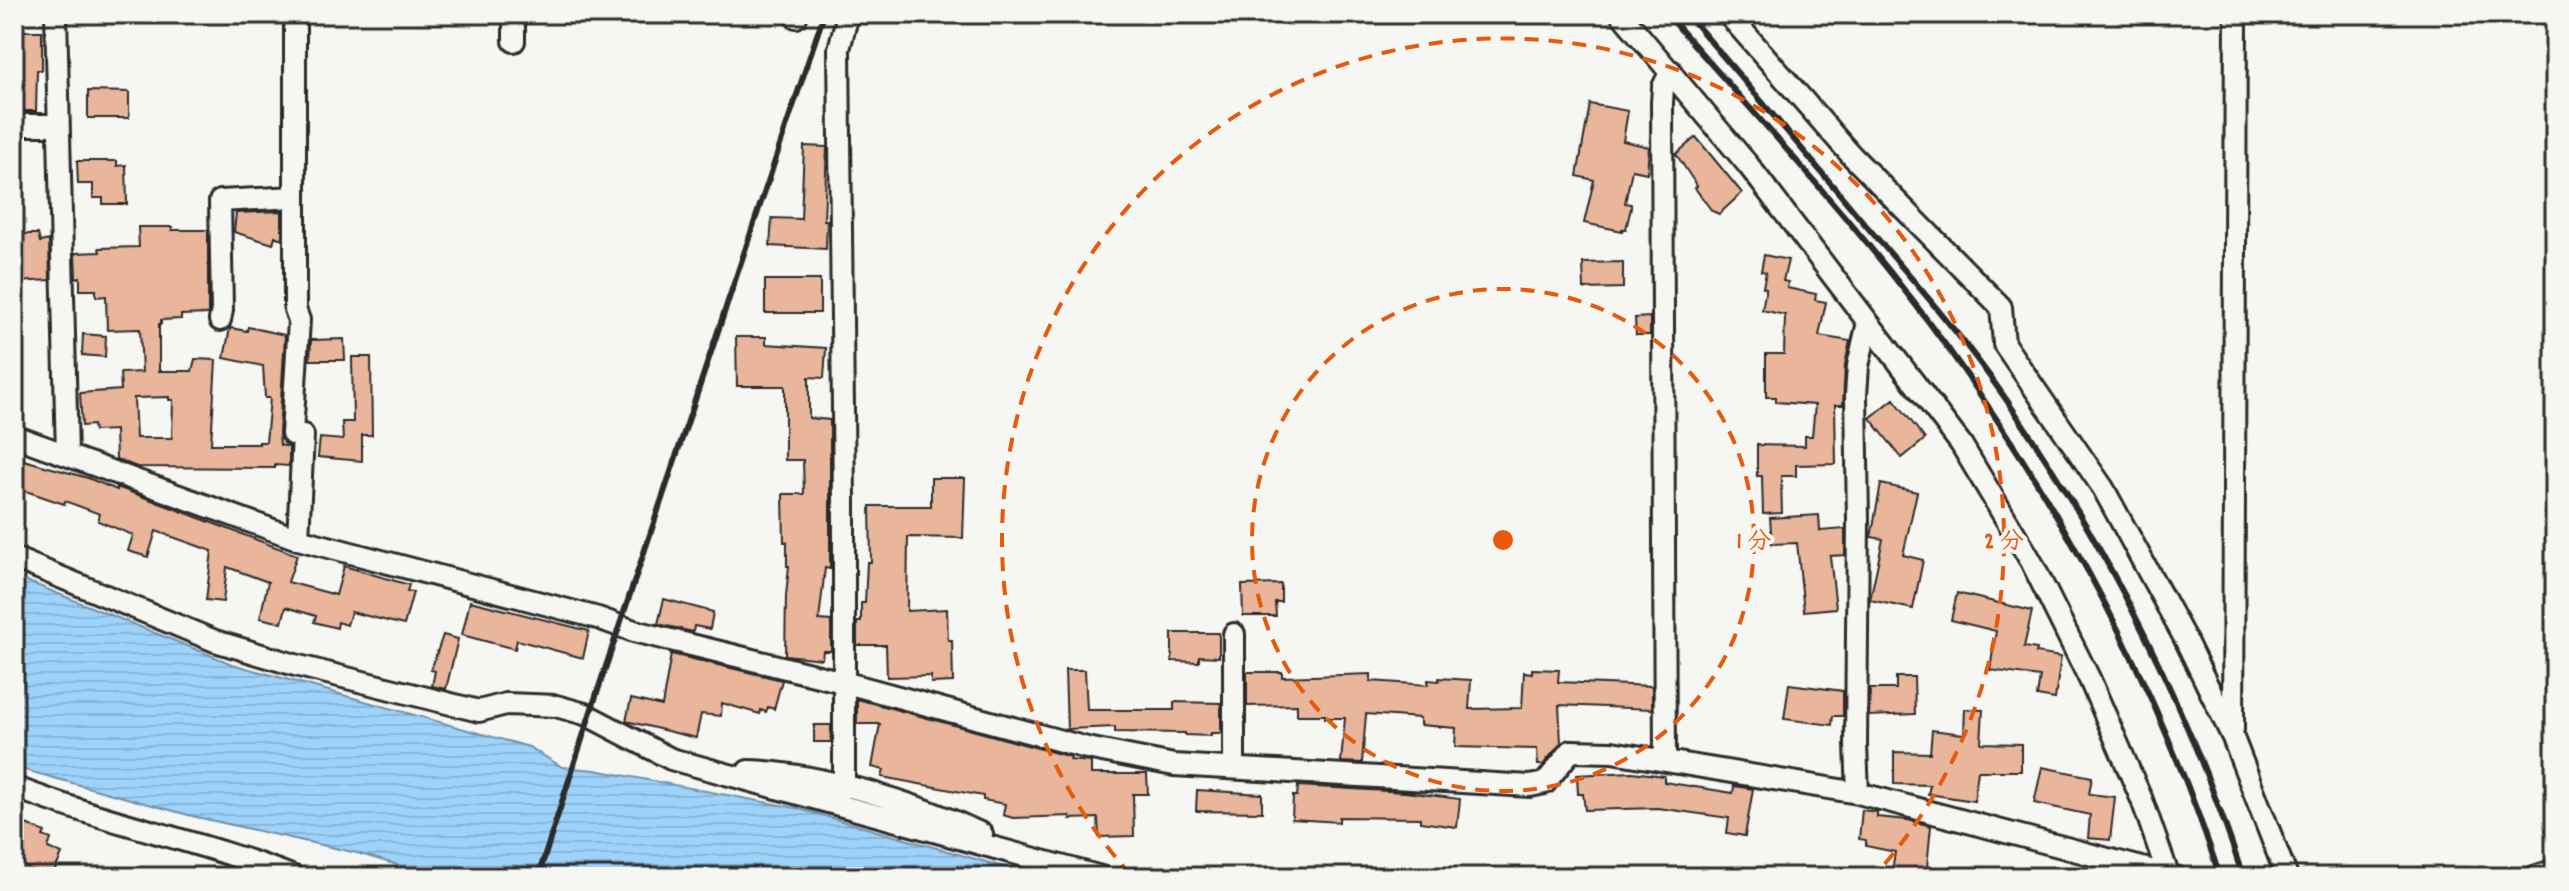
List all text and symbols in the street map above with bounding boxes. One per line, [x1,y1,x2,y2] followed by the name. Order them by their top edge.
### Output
[1489,526,1517,554] centre of rings
[1737,526,1771,560] text: 1 分
[1984,526,2024,560] text: 2 分

